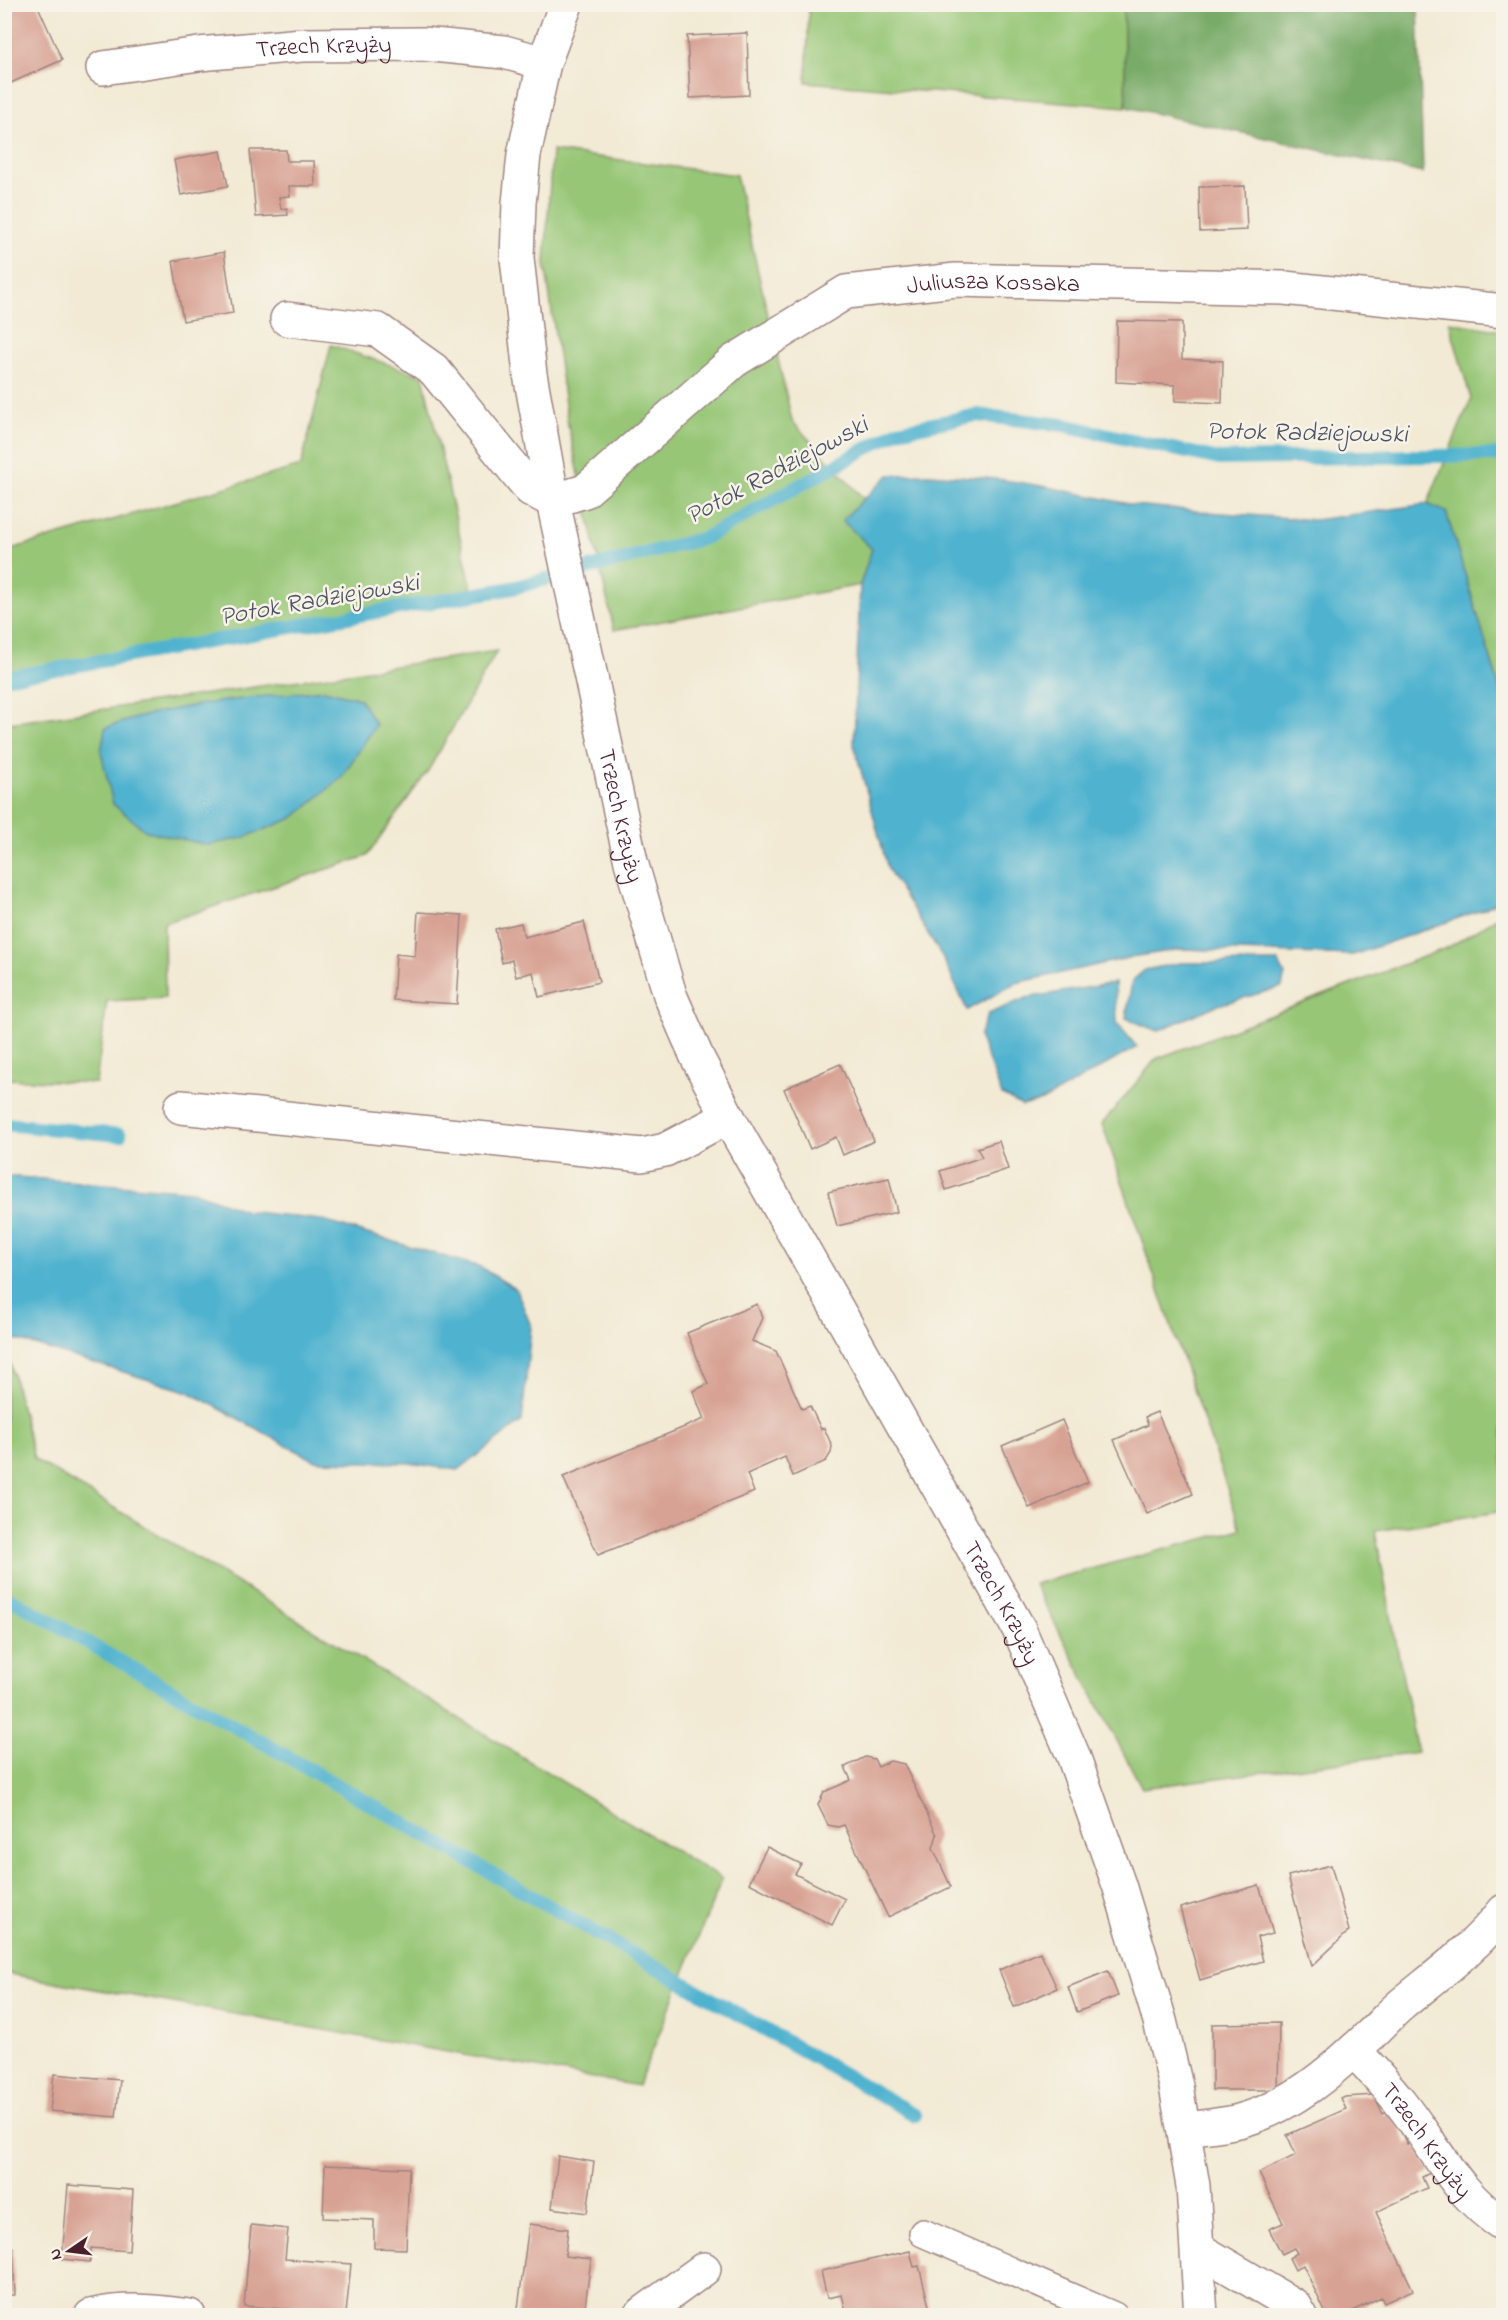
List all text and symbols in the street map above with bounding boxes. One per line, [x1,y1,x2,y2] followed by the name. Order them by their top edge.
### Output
[254,29,392,69] street label: Trzech Krzyży
[905,265,1080,305] street label: Juliusza Kossaka
[679,406,877,536] water label: Potok Radziejowski
[1206,413,1410,455] water label: Potok Radziejowski
[217,564,424,637] water label: Potok Radziejowski
[587,746,651,888] street label: Trzech Krzyży
[953,1535,1047,1671] street label: Trzech Krzyży
[1371,2076,1479,2208] street label: Trzech Krzyży
[39,2221,99,2281] north arrow
[43,2246,69,2262] text: N

